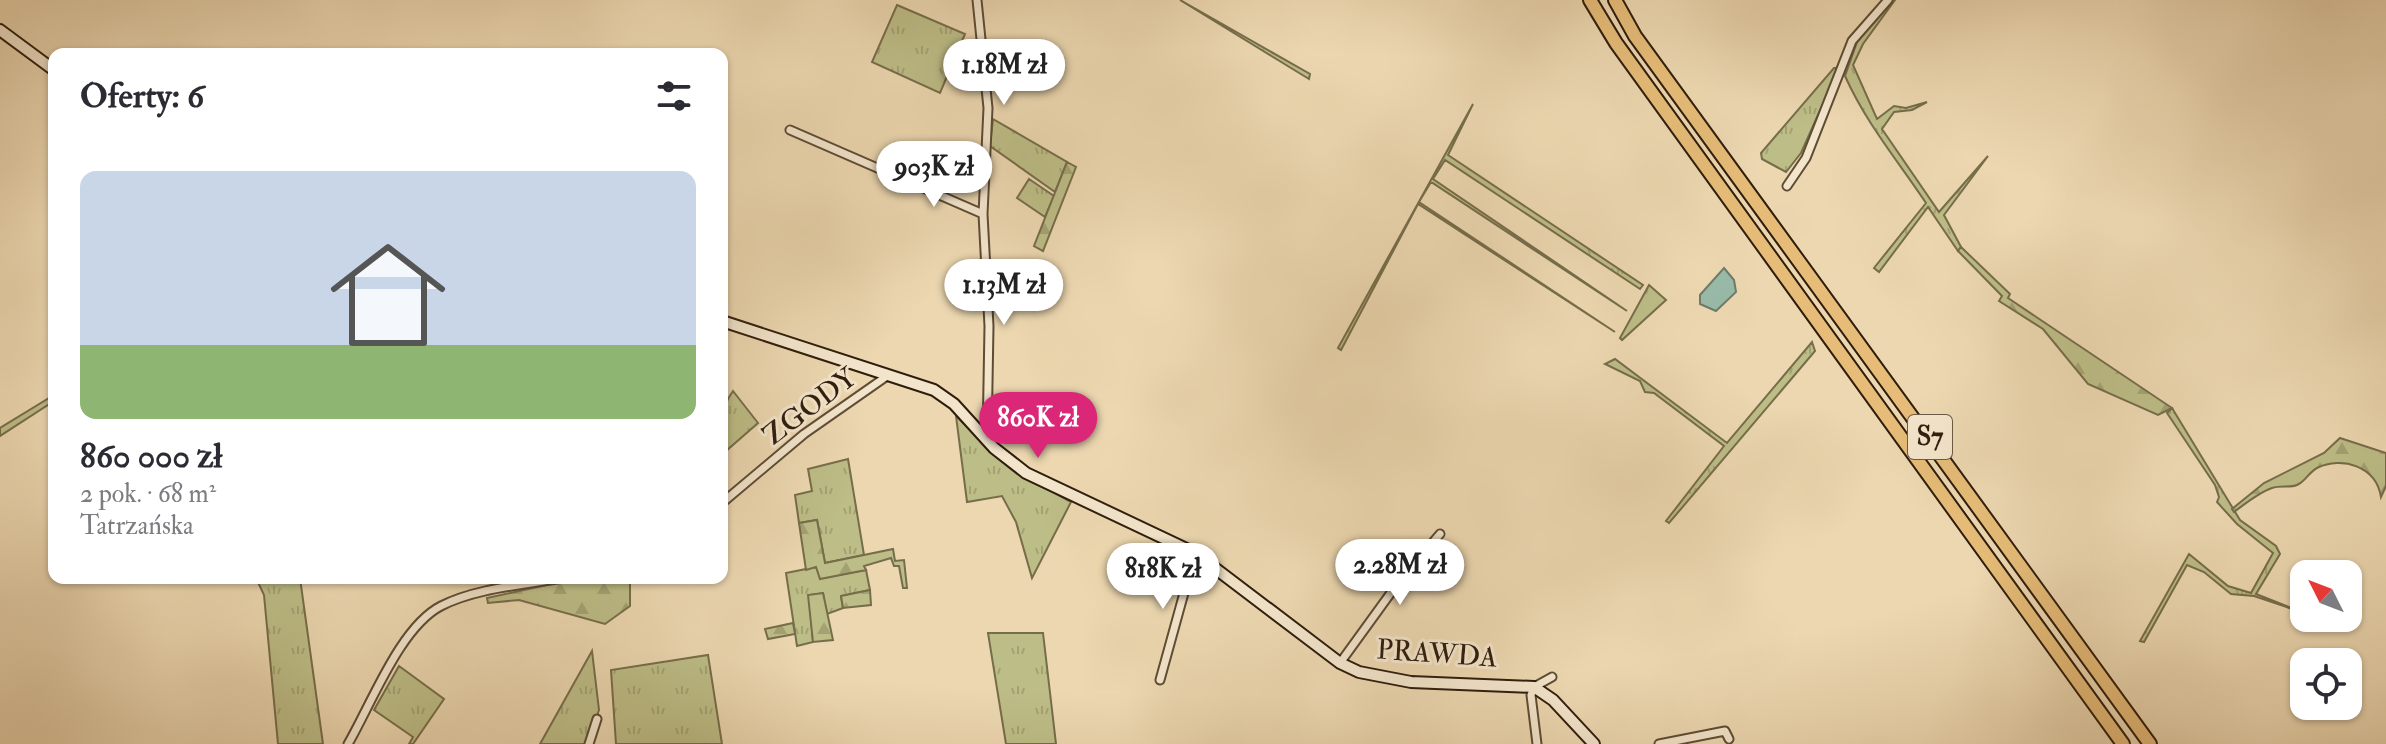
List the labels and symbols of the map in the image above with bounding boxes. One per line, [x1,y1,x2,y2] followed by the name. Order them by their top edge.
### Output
[921,39,1087,107] pin: 1.18M zł
[860,141,1008,209] pin: 903K zł
[921,259,1087,327] pin: 1.13M zł
[756,360,864,454] street label: ZGODY
[964,392,1112,460] pin: 860K zł
[1908,415,1952,459] road number: S7
[1317,539,1483,607] pin: 2.28M zł
[1089,543,1237,611] pin: 818K zł
[2290,560,2362,632] north arrow
[1375,632,1499,676] street label: PRAWDA

